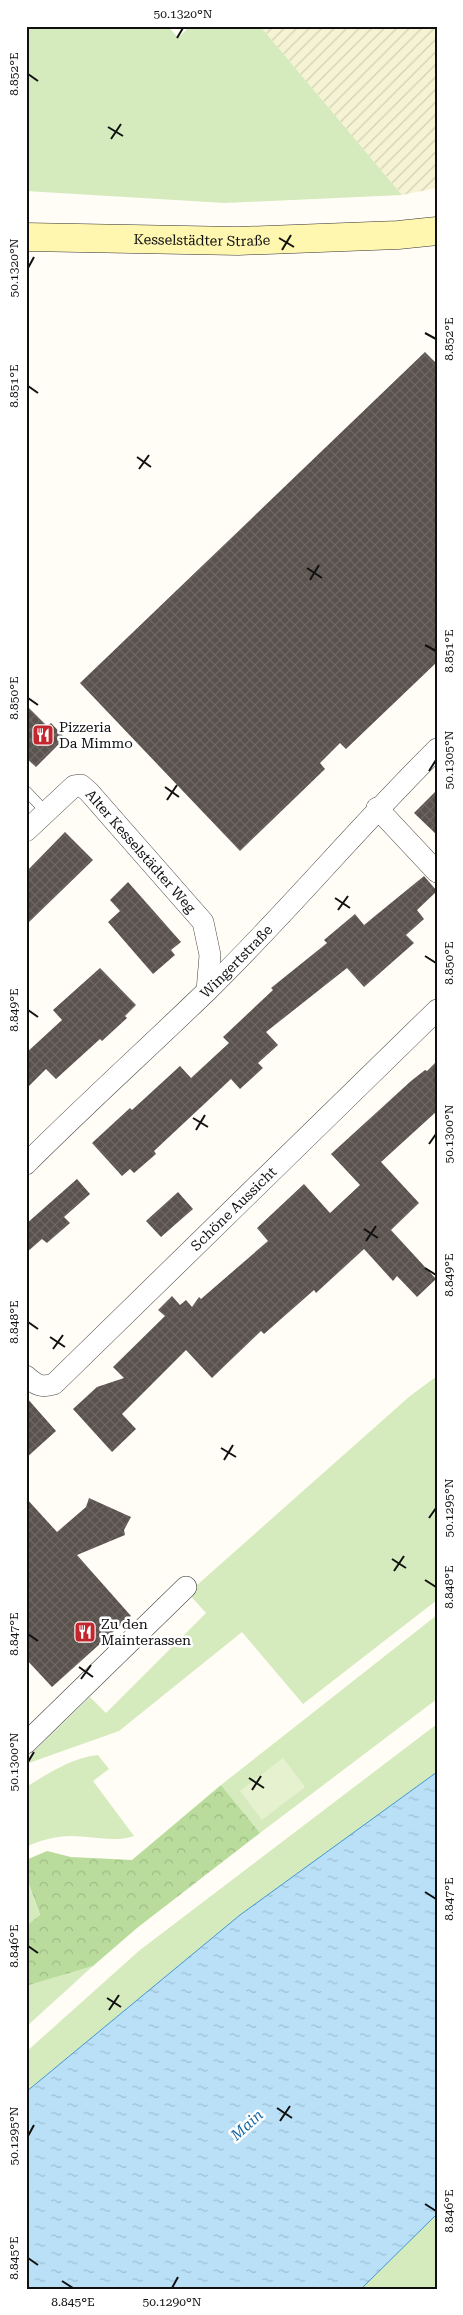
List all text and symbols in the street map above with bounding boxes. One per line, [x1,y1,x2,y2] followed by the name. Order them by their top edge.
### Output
[154,7,213,21] text: 50.1320°N
[7,52,21,96] text: 8.852°E
[134,231,271,249] street label: Kesselstädter Straße
[7,238,21,297] text: 50.1320°N
[442,317,456,361] text: 8.852°E
[7,364,21,408] text: 8.851°E
[442,629,456,673] text: 8.851°E
[7,676,21,720] text: 8.850°E
[59,719,133,751] place label: Pizzeria Da Mimmo
[31,723,55,747] restaurant icon: Pizzeria Da Mimmo
[442,730,456,789] text: 50.1305°N
[82,786,199,916] street label: Alter Kesselstädter Weg
[197,921,276,1001] street label: Wingertstraße
[442,941,456,985] text: 8.850°E
[7,988,21,1032] text: 8.849°E
[442,1104,456,1163] text: 50.1300°N
[188,1164,280,1254] street label: Schöne Aussicht
[442,1253,456,1297] text: 8.849°E
[7,1300,21,1344] text: 8.848°E
[442,1478,456,1537] text: 50.1295°N
[442,1565,456,1609] text: 8.848°E
[7,1612,21,1656] text: 8.847°E
[101,1616,191,1648] place label: Zu den Mainterassen
[73,1620,97,1644] restaurant icon: Zu den Mainterassen
[7,1732,21,1791] text: 50.1300°N
[442,1877,456,1921] text: 8.847°E
[7,1924,21,1968] text: 8.846°E
[7,2106,21,2165] text: 50.1295°N
[226,2106,267,2145] water label: Main
[442,2189,456,2233] text: 8.846°E
[7,2236,21,2280] text: 8.845°E
[51,2295,95,2309] text: 8.845°E
[143,2295,202,2309] text: 50.1290°N

